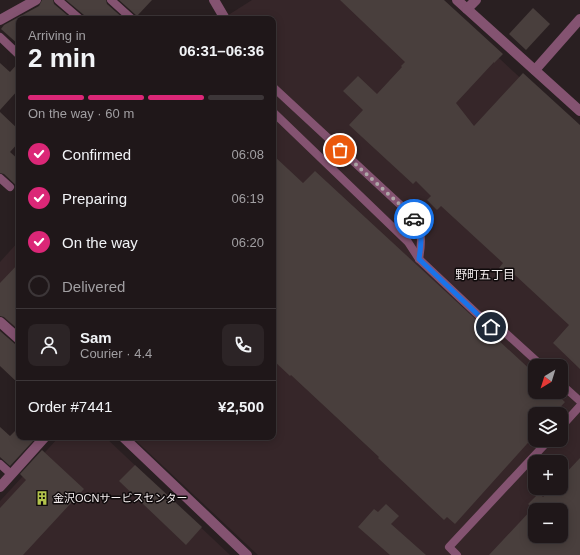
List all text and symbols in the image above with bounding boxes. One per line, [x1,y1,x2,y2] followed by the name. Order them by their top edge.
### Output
[28,28,86,43] text: Arriving in
[179,42,264,59] text: 06:31–06:36
[28,43,96,73] text: 2 min
[28,106,134,121] text: On the way · 60 m
[323,133,357,167] pin
[329,139,351,161] icon: bag
[28,143,50,165] icon: check
[62,146,131,163] text: Confirmed
[231,147,264,162] text: 06:08
[28,187,50,209] icon: check
[62,190,127,207] text: Preparing
[231,191,264,206] text: 06:19
[394,199,434,239] courier
[403,208,425,230] icon: car
[28,231,50,253] icon: check
[62,234,138,251] text: On the way
[231,235,264,250] text: 06:20
[455,268,515,282] district label: 野町五丁目
[62,278,125,295] text: Delivered
[474,310,508,344] pin
[480,316,502,338] icon: home
[28,324,70,366] button: person
[222,324,264,366] button: phone
[80,329,112,346] text: Sam
[80,346,152,361] text: Courier · 4.4
[528,359,568,399] north arrow
[528,359,568,543] map controls
[28,398,112,415] text: Order #7441
[218,398,264,415] text: ¥2,500
[528,407,568,447] button: layers
[528,455,568,495] button: +
[34,490,50,506] building icon: 金沢OCNサービスセンター
[53,492,187,504] place label: 金沢OCNサービスセンター
[528,503,568,543] button: −

